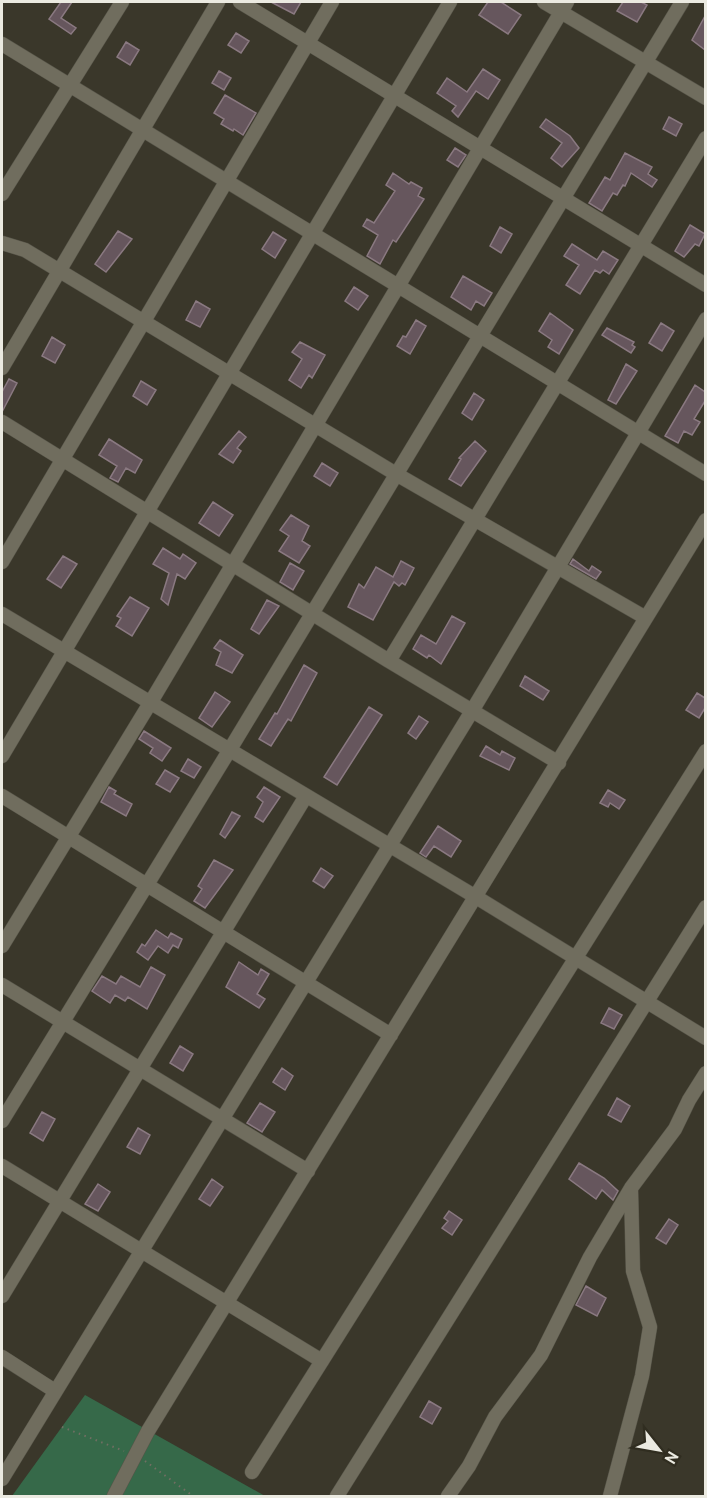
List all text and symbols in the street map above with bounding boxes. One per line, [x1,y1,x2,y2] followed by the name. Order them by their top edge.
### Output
[629,1420,689,1480] north arrow
[661,1448,683,1467] text: N

